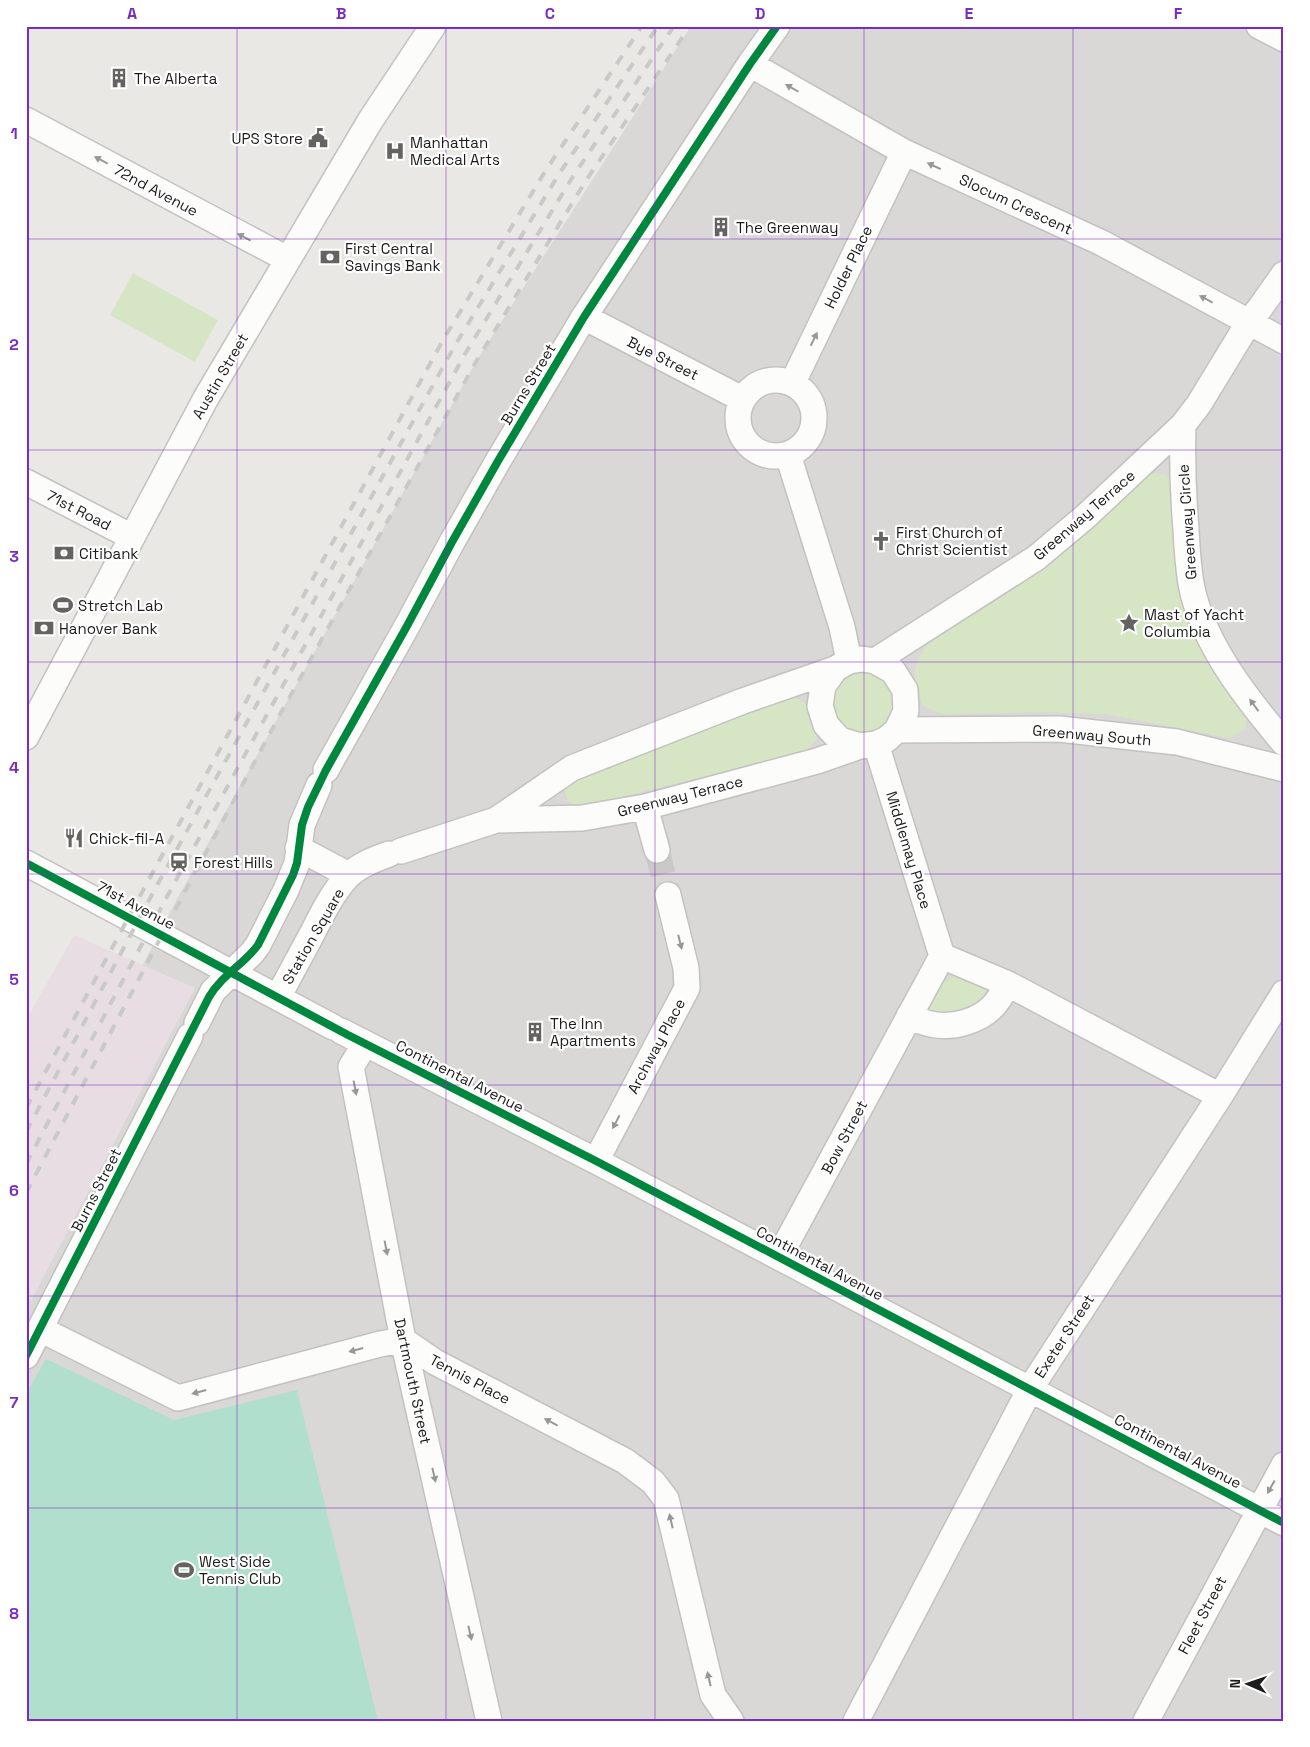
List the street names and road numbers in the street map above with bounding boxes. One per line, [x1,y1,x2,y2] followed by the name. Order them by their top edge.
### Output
[111,160,202,220] street label: 72nd Avenue
[956,169,1076,239] street label: Slocum Crescent
[820,222,876,312] street label: Holder Place
[188,330,252,422] street label: Austin Street
[624,332,702,384] street label: Bye Street
[496,340,560,428] street label: Burns Street
[1173,463,1201,580] street label: Greenway Circle
[1029,466,1139,564] street label: Greenway Terrace
[44,486,114,534] street label: 71st Road
[1032,720,1152,750] street label: Greenway South
[615,771,745,821] street label: Greenway Terrace
[882,789,936,911] street label: Middlemay Place
[94,876,178,934] street label: 71st Avenue
[278,884,348,988] street label: Station Square
[623,995,689,1097] street label: Archway Place
[393,1035,527,1117] street label: Continental Avenue
[817,1097,871,1177] street label: Bow Street
[67,1145,125,1235] street label: Burns Street
[753,1221,887,1305] street label: Continental Avenue
[1030,1290,1098,1382] street label: Exeter Street
[390,1316,436,1446] street label: Dartmouth Street
[426,1350,514,1408] street label: Tennis Place
[1111,1409,1245,1493] street label: Continental Avenue
[1173,1573,1231,1657] street label: Fleet Street

